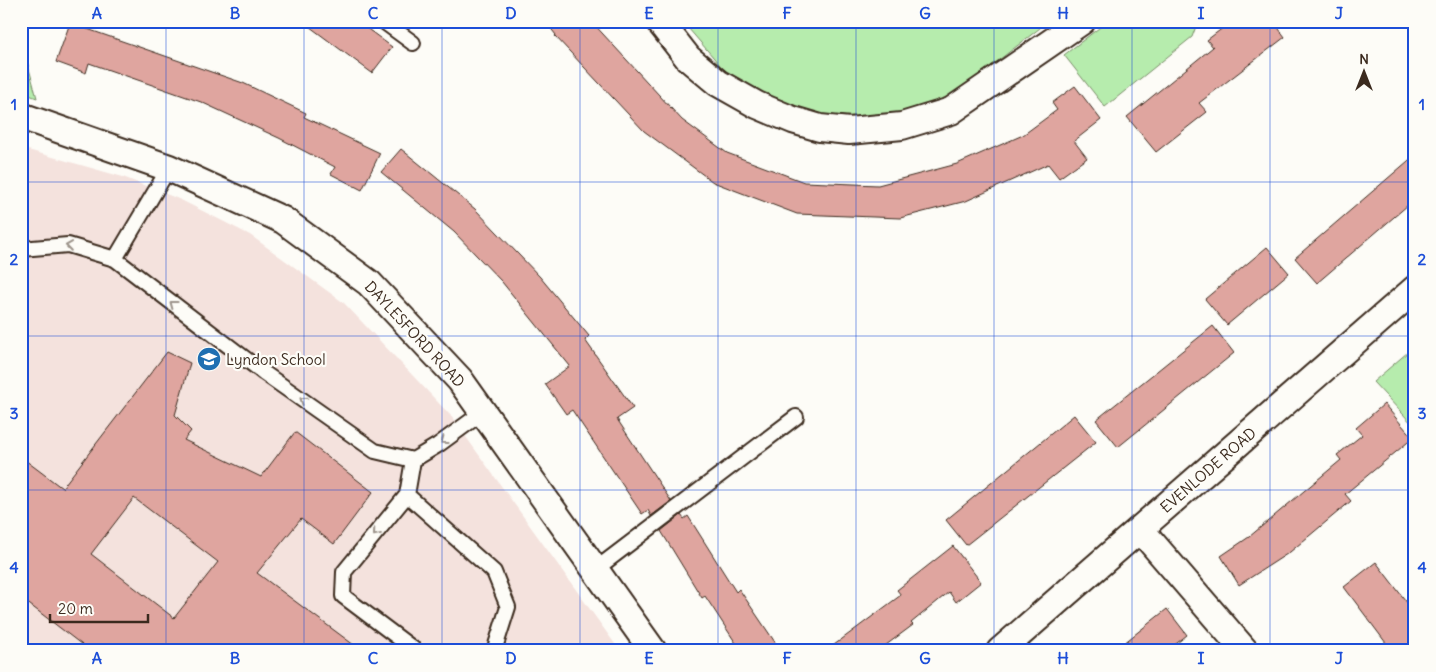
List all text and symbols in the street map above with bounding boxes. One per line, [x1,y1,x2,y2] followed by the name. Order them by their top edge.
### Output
[92,3,102,23] text: A
[230,3,241,23] text: B
[368,3,379,23] text: C
[505,3,517,23] text: D
[644,3,654,23] text: E
[782,3,792,23] text: F
[919,3,931,23] text: G
[1057,3,1069,23] text: H
[1198,3,1205,23] text: I
[1335,3,1344,23] text: J
[1338,48,1388,98] north arrow
[1359,50,1369,68] text: N
[11,94,17,114] text: 1
[1419,94,1425,114] text: 1
[64,242,73,252] one-way arrow
[10,249,19,269] text: 2
[1418,249,1427,269] text: 2
[361,277,469,391] street label: DAYLESFORD ROAD
[170,301,179,309] one-way arrow
[196,346,222,372] school or university icon: Lyndon School
[226,350,326,369] place label: Lyndon School
[300,397,309,406] one-way arrow
[9,403,19,423] text: 3
[1417,403,1427,423] text: 3
[1156,423,1260,517] street label: EVENLODE ROAD
[440,435,450,444] one-way arrow
[373,527,381,536] one-way arrow
[9,557,19,577] text: 4
[1417,557,1427,577] text: 4
[50,592,148,624] scale bar
[58,599,93,618] text: 20 m
[92,648,102,668] text: A
[230,648,241,668] text: B
[368,648,379,668] text: C
[505,648,517,668] text: D
[644,648,654,668] text: E
[782,648,792,668] text: F
[919,648,931,668] text: G
[1057,648,1069,668] text: H
[1198,648,1205,668] text: I
[1335,648,1344,668] text: J

